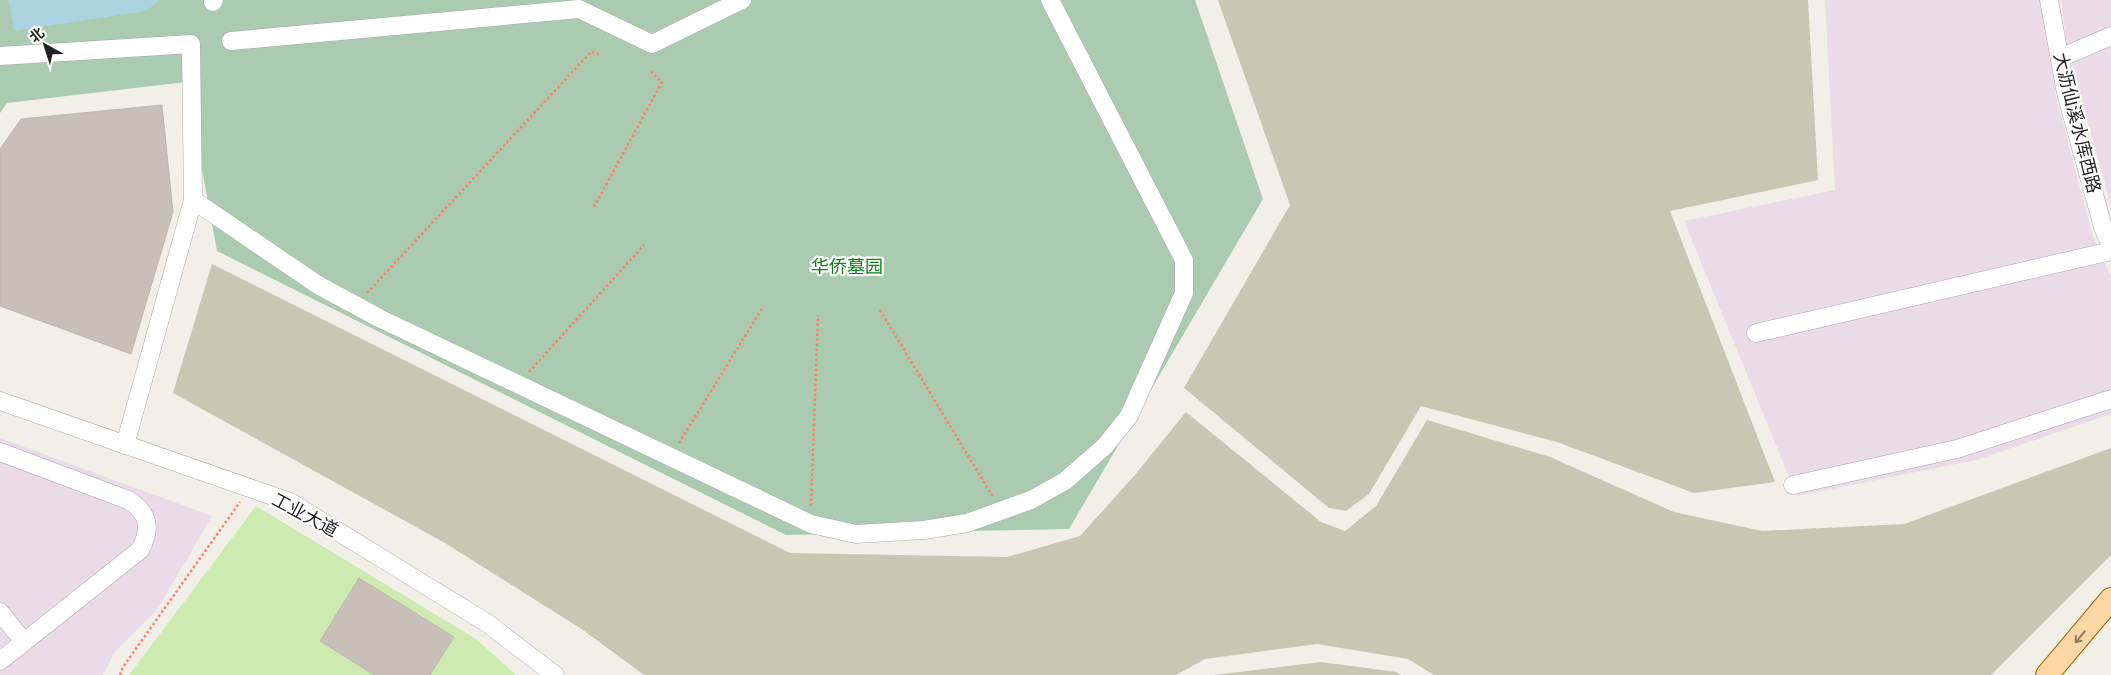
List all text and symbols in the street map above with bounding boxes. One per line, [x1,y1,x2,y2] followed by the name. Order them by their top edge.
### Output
[20,20,70,70] north arrow
[26,23,48,46] text: 北
[2049,50,2106,196] street label: 大沥仙溪水库西路
[811,255,883,278] park label: 华侨墓园
[268,488,342,542] street label: 工业大道
[2074,630,2085,643] one-way arrow

